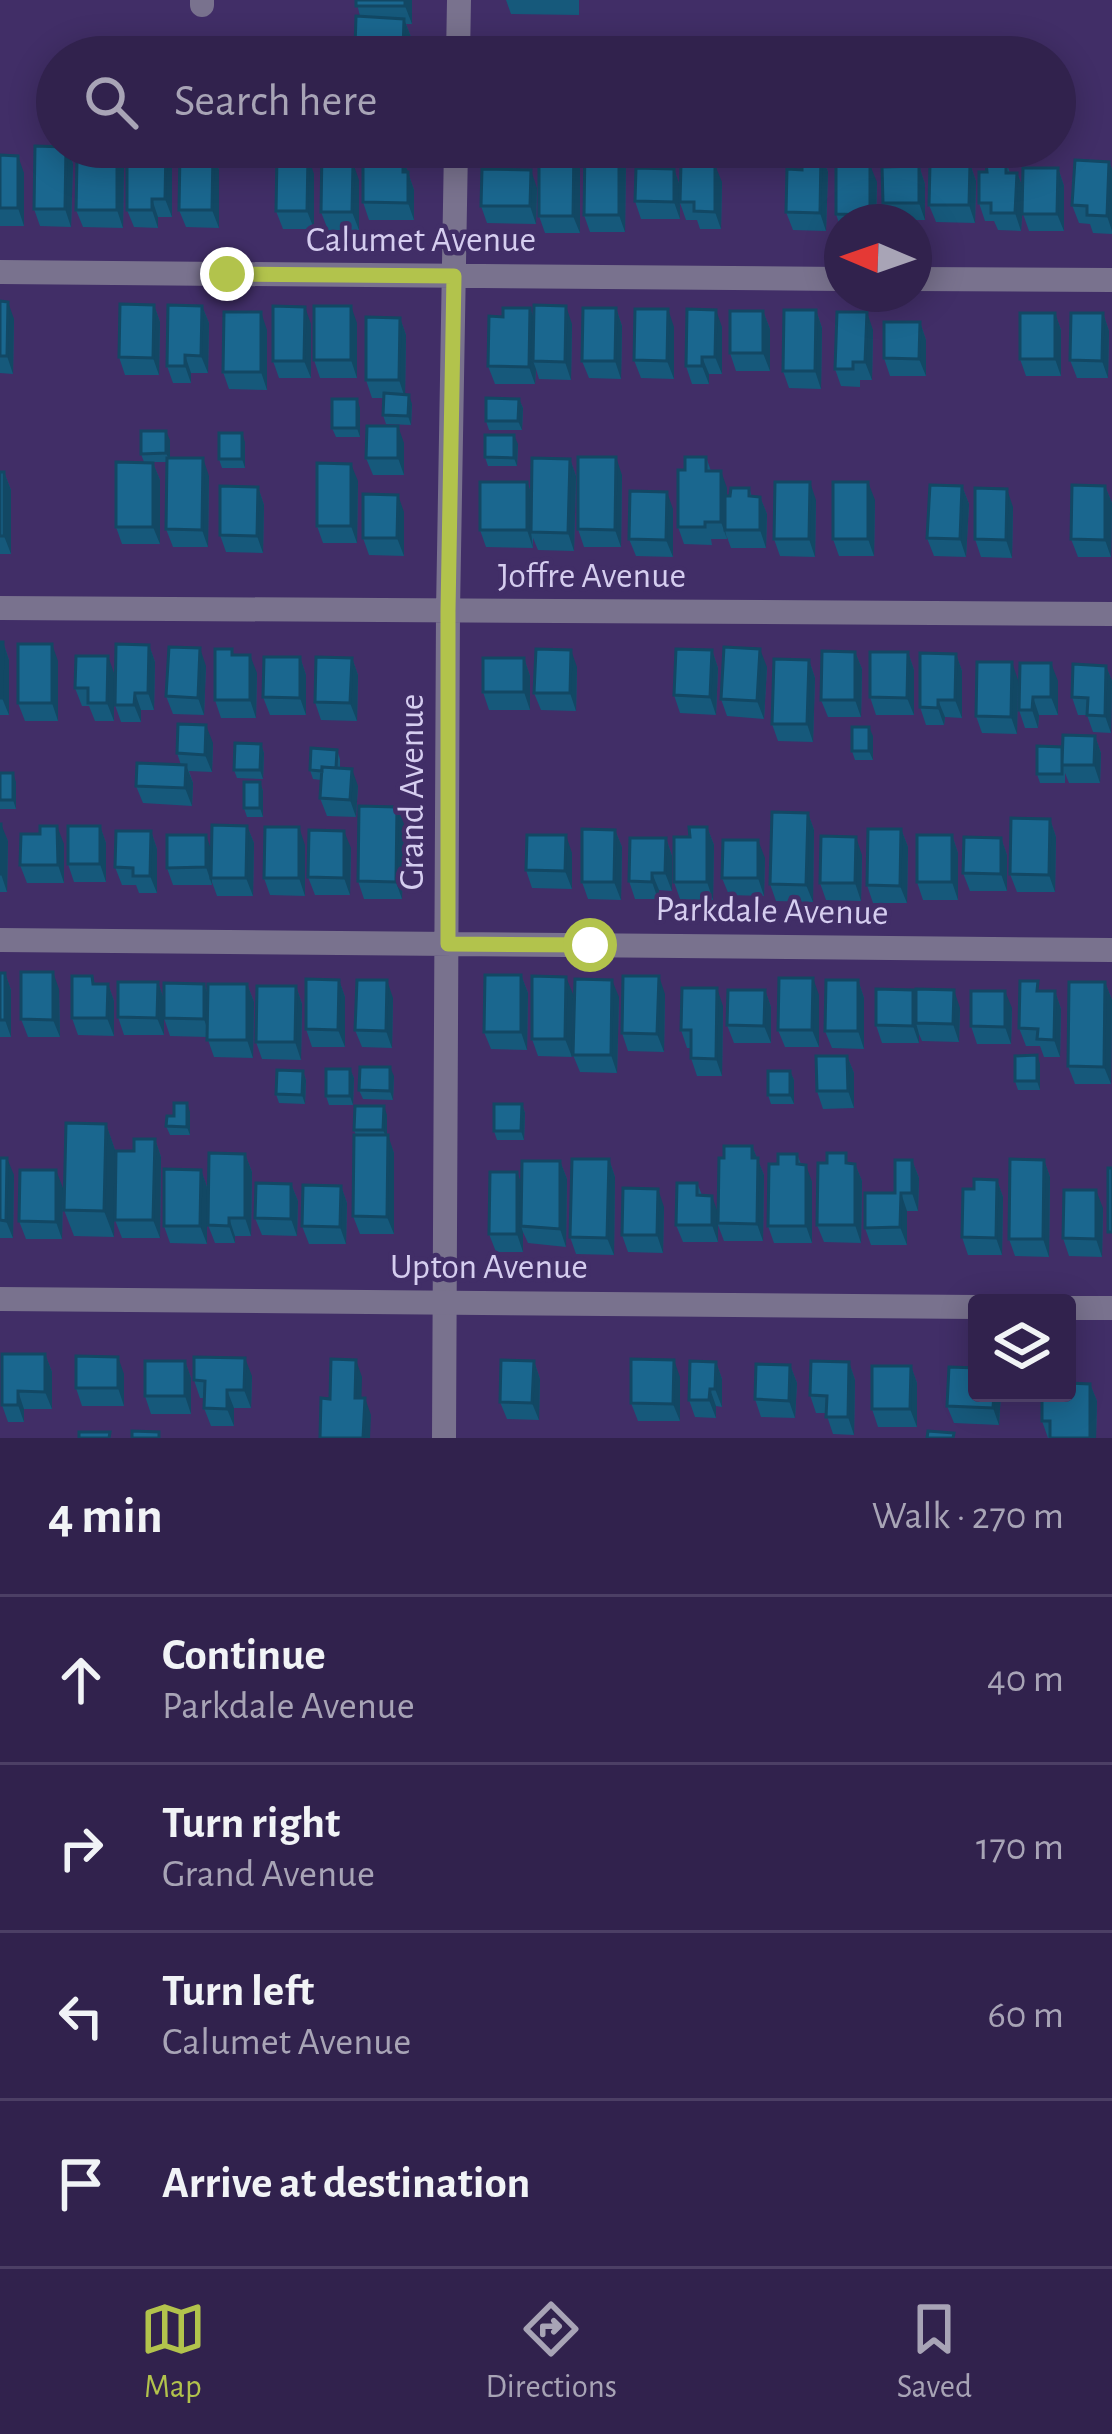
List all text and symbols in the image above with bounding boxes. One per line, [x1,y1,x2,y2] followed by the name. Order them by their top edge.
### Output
[36,36,1076,168] search box
[78,69,144,135] icon: search
[174,79,377,124] text: Search here
[824,204,932,312] north arrow
[306,222,536,258] street label: Calumet Avenue
[200,247,254,301] route end
[498,558,686,594] street label: Joffre Avenue
[394,694,430,890] street label: Grand Avenue
[655,891,889,931] street label: Parkdale Avenue
[563,918,617,972] route start
[390,1249,588,1285] street label: Upton Avenue
[968,1294,1076,1402] map controls
[968,1294,1076,1402] button: layers
[48,1491,163,1542] text: 4 min
[872,1497,1064,1536] text: Walk · 270 m
[162,1633,326,1678] text: Continue
[48,1647,114,1713] icon: ahead
[987,1660,1064,1699] text: 40 m
[162,1687,415,1726] text: Parkdale Avenue
[162,1801,340,1846] text: Turn right
[48,1815,114,1881] icon: right
[976,1828,1064,1867] text: 170 m
[162,1855,375,1894] text: Grand Avenue
[162,1969,314,2014] text: Turn left
[48,1983,114,2049] icon: left
[987,1996,1064,2035] text: 60 m
[162,2023,411,2062] text: Calumet Avenue
[48,2151,114,2217] icon: arrive
[162,2161,530,2206] text: Arrive at destination
[140,2296,206,2408] tab: Map
[485,2296,617,2408] tab: Directions
[897,2296,972,2408] tab: Saved

